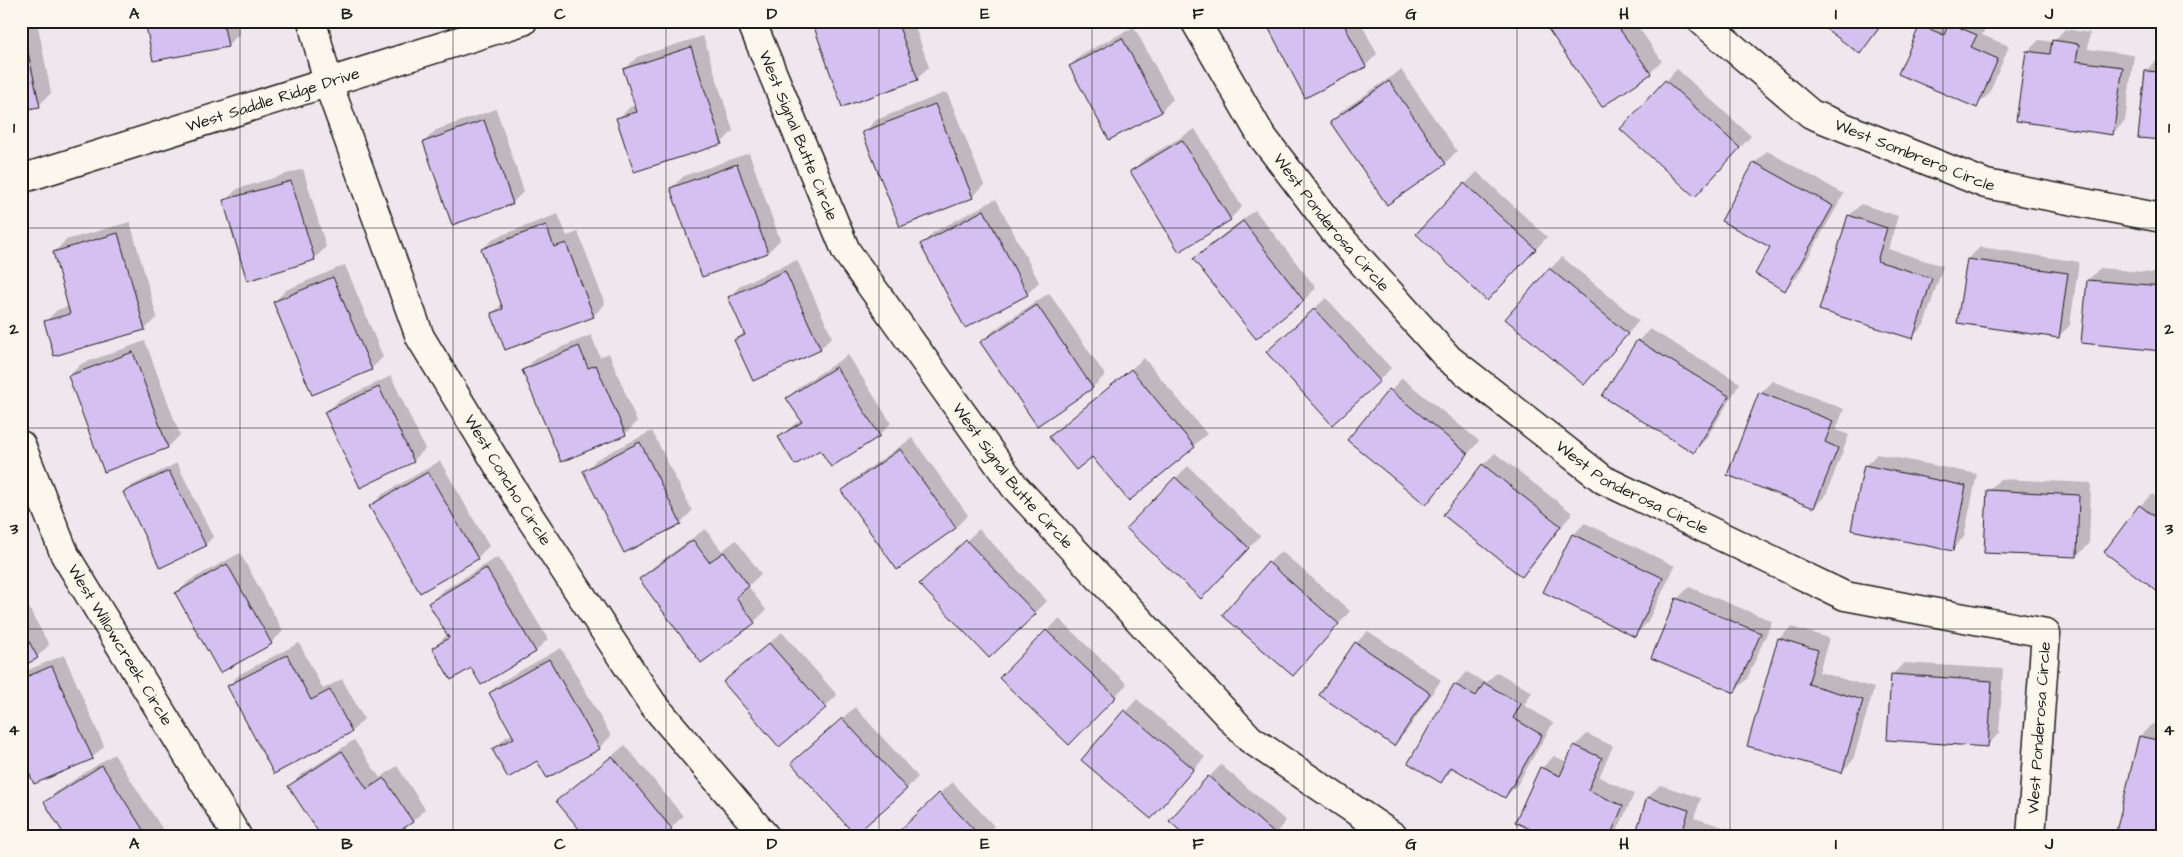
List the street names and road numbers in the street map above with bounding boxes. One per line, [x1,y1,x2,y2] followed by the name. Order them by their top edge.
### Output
[753,47,843,224] street label: West Signal Butte Circle
[183,62,363,137] street label: West Saddle Ridge Drive
[1831,114,1997,197] street label: West Sombrero Circle
[1268,149,1395,297] street label: West Ponderosa Circle
[947,398,1078,554] street label: West Signal Butte Circle
[459,410,557,550] street label: West Concho Circle
[1551,435,1712,540] street label: West Ponderosa Circle
[62,560,178,730] street label: West Willowcreek Circle
[2022,641,2056,815] street label: West Ponderosa Circle

